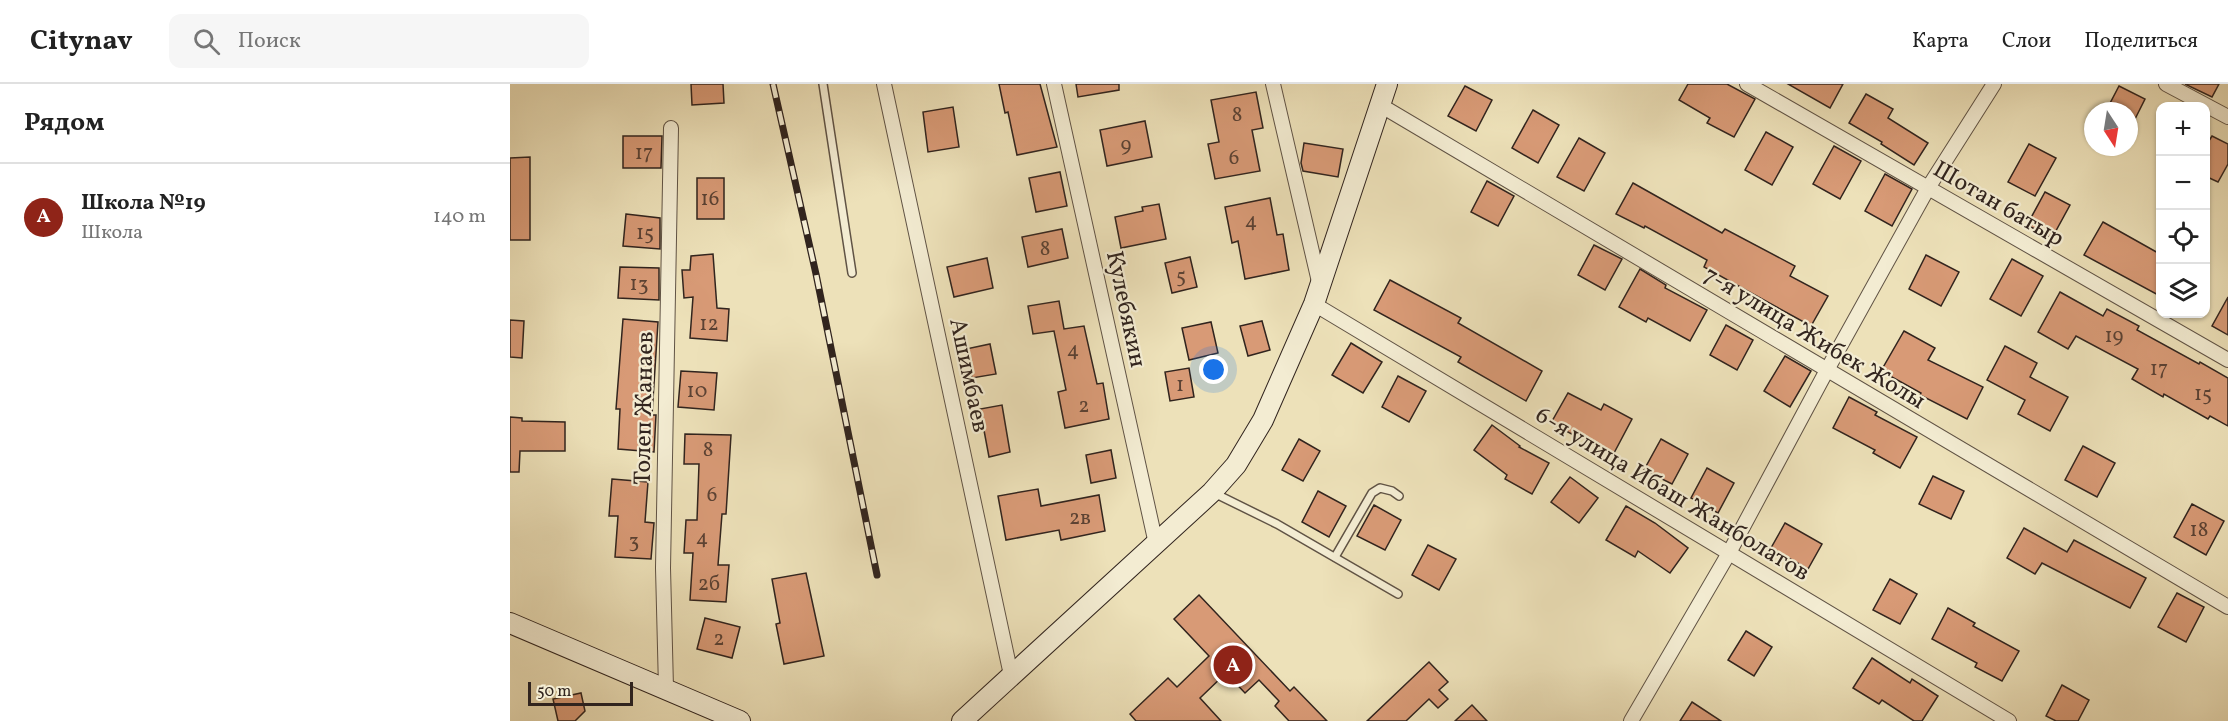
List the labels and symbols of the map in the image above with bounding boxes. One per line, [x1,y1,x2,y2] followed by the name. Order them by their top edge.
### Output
[1232,101,1242,130] house number: 8
[2084,102,2138,156] north arrow
[1121,131,1132,160] house number: 9
[635,139,653,168] house number: 17
[1229,144,1239,173] house number: 6
[1926,153,2070,256] street label: Шотан батыр
[701,185,719,214] house number: 16
[1245,207,1257,236] house number: 4
[636,219,654,248] house number: 15
[1040,235,1050,264] house number: 8
[1096,248,1154,371] street label: Кулебякин
[1696,259,1932,419] street label: 7-я улица Жибек Жолы
[1176,262,1186,291] house number: 5
[630,270,648,299] house number: 13
[699,310,719,339] house number: 12
[939,315,997,436] street label: Ашимбаев
[2104,322,2124,351] house number: 19
[627,331,663,485] street label: Толеп Жанаев
[1067,336,1079,365] house number: 4
[1199,355,1228,384] your location
[2150,355,2168,384] house number: 17
[1176,371,1184,400] house number: 1
[687,377,707,406] house number: 10
[2194,380,2212,409] house number: 15
[1078,392,1090,421] house number: 2
[1528,399,1816,590] street label: 6-я улица Ибаш Жанболатов
[703,436,713,465] house number: 8
[707,481,717,510] house number: 6
[1069,504,1091,533] house number: 2в
[2190,516,2208,545] house number: 18
[696,524,708,553] house number: 4
[629,527,639,556] house number: 3
[698,570,720,599] house number: 2б
[713,625,725,654] house number: 2
[1214,642,1252,688] pin: A
[528,679,633,706] scale bar

